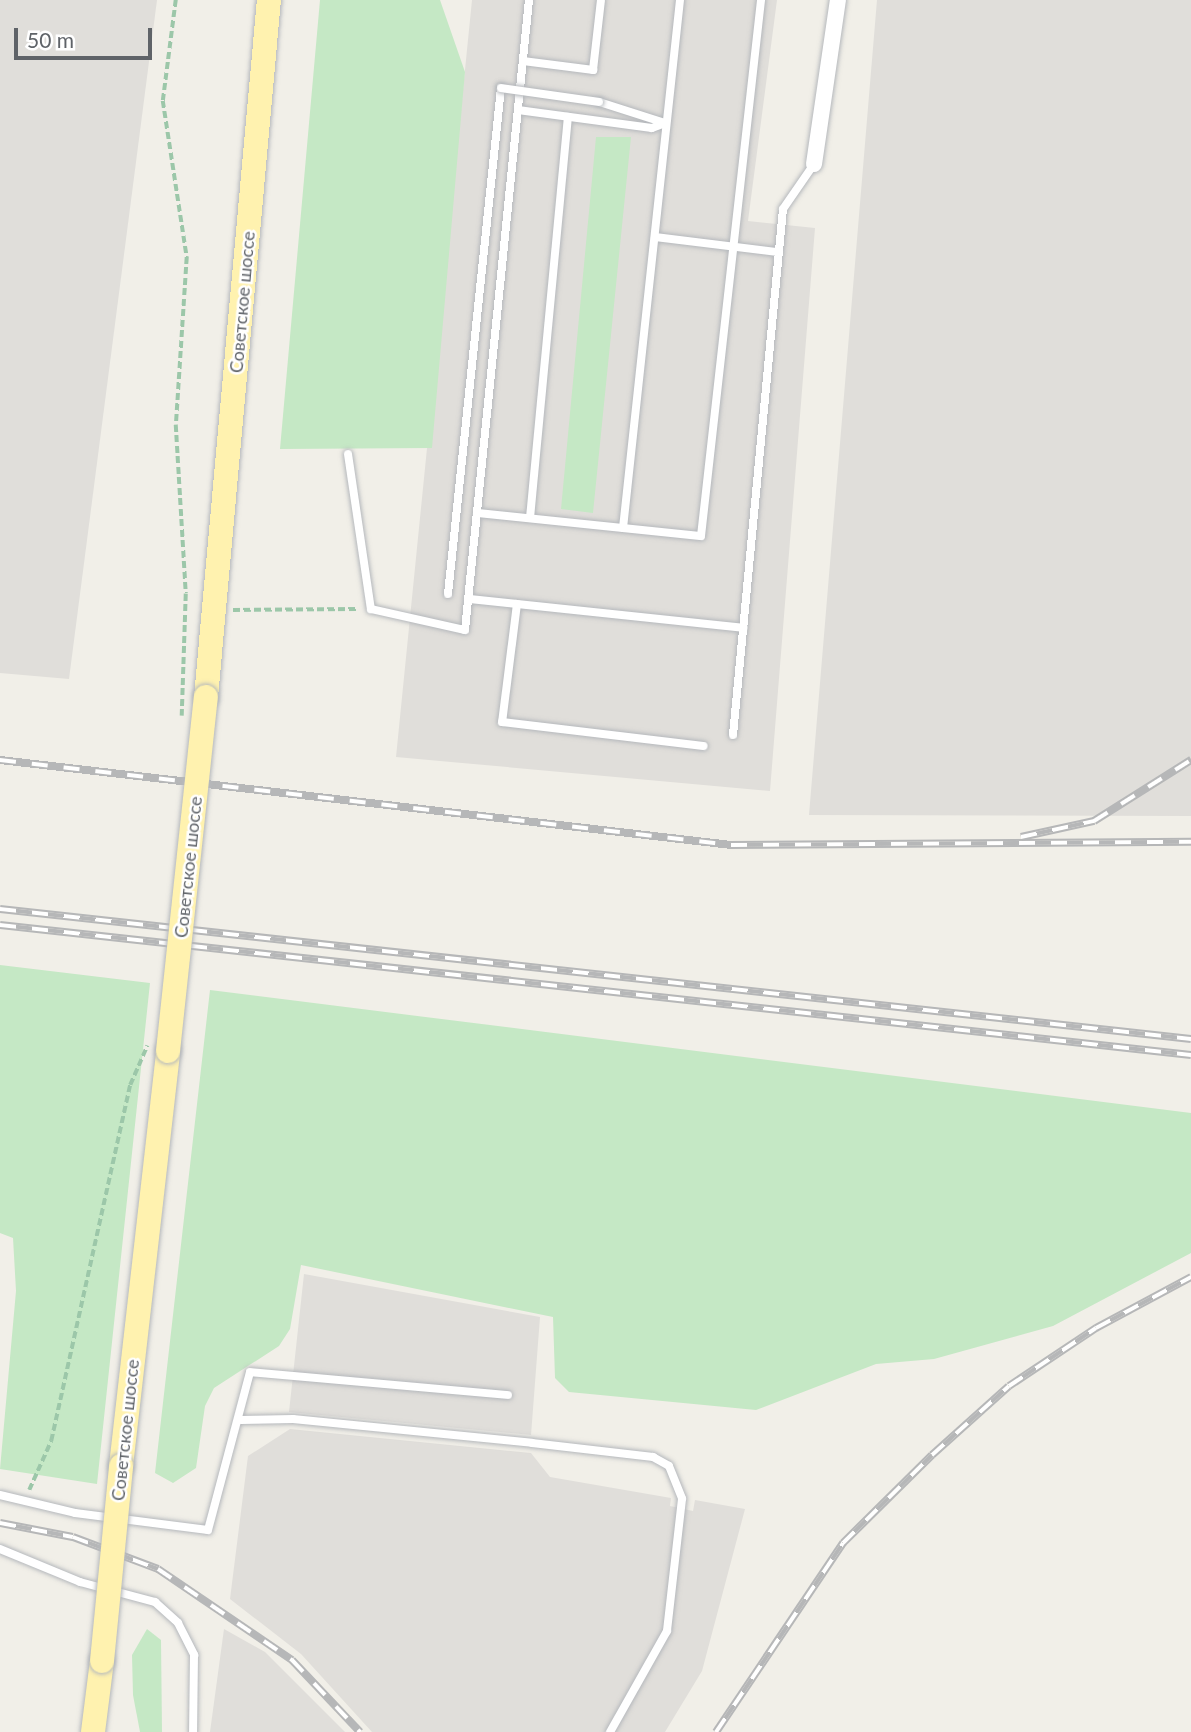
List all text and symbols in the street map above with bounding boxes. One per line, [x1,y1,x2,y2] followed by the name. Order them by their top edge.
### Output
[18,14,156,58] scale bar
[27,27,74,52] text: 50 m
[225,230,259,374] street label: Советское шоссе
[170,795,206,939] street label: Советское шоссе
[107,1358,143,1502] street label: Советское шоссе

